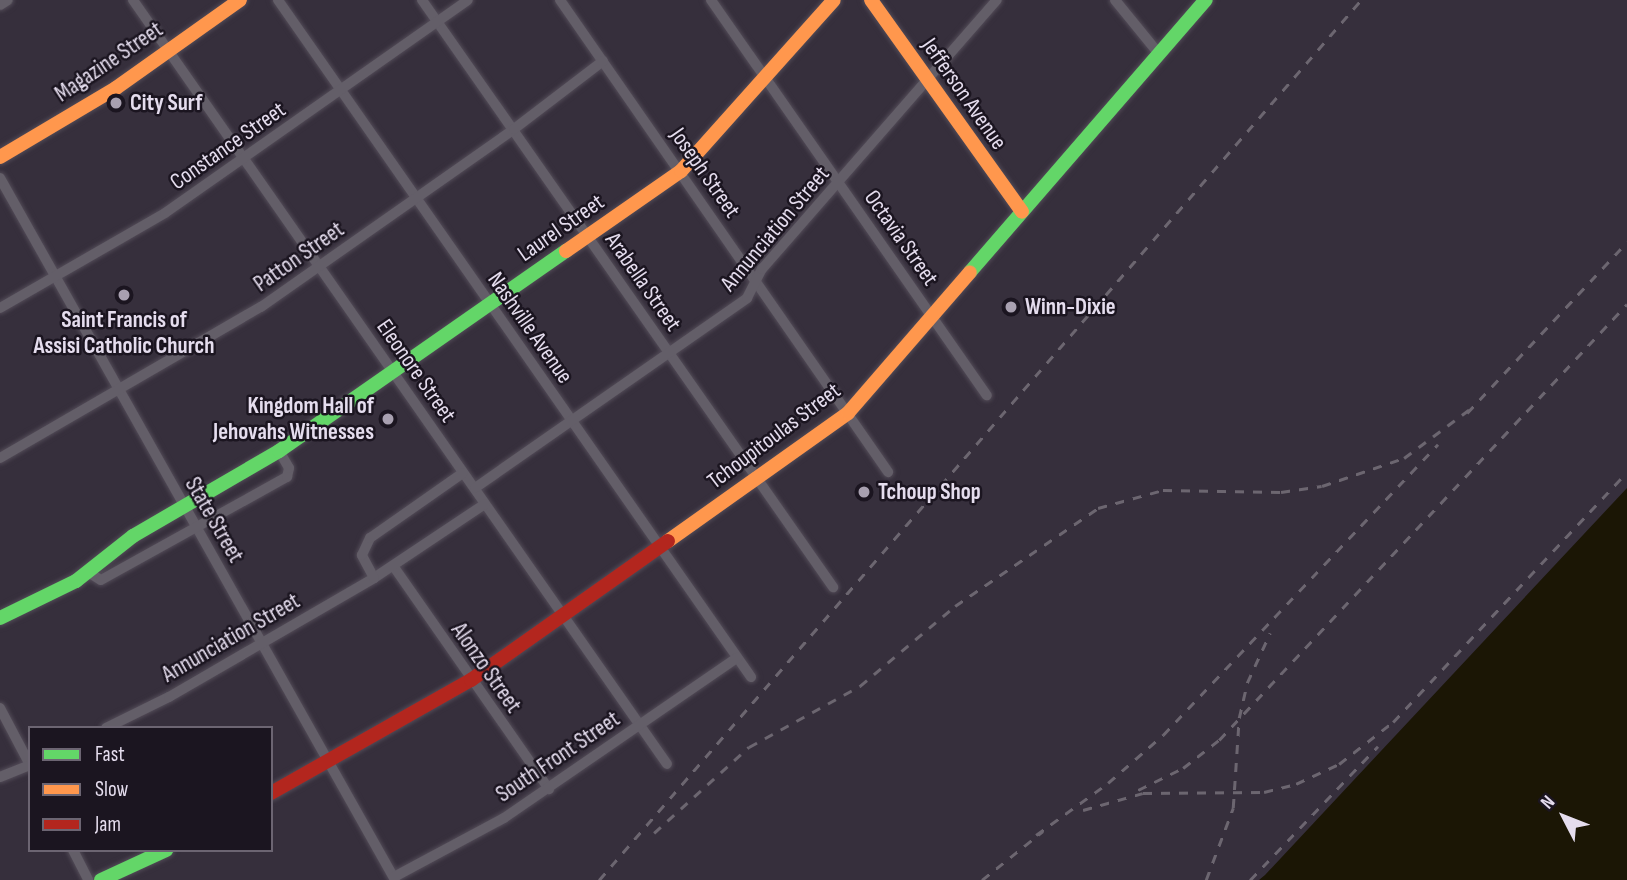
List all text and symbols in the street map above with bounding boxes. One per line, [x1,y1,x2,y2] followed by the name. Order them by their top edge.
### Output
[50,16,168,108] street label: Magazine Street
[916,33,1012,155] street label: Jefferson Avenue
[130,89,202,117] place label: City Surf
[108,95,124,111] marker: City Surf
[165,96,291,196] street label: Constance Street
[664,123,746,223] street label: Joseph Street
[715,161,835,297] street label: Annunciation Street
[858,185,944,291] street label: Octavia Street
[513,188,609,268] street label: Laurel Street
[249,216,349,298] street label: Patton Street
[599,227,687,337] street label: Arabella Street
[482,267,578,389] street label: Nashville Avenue
[116,287,132,303] marker: Saint Francis of Assisi Catholic Church
[1025,293,1116,321] place label: Winn-Dixie
[1003,299,1019,315] marker: Winn-Dixie
[34,306,214,360] place label: Saint Francis of Assisi Catholic Church
[370,314,462,428] street label: Eleonore Street
[702,377,846,495] street label: Tchoupitoulas Street
[213,392,374,446] place label: Kingdom Hall of Jehovahs Witnesses
[380,411,396,427] marker: Kingdom Hall of Jehovahs Witnesses
[179,472,249,568] street label: State Street
[878,478,981,506] place label: Tchoup Shop
[856,484,872,500] marker: Tchoup Shop
[157,587,305,689] street label: Annunciation Street
[445,618,527,718] street label: Alonzo Street
[491,706,625,808] street label: South Front Street
[28,726,273,852] legend
[95,742,125,767] text: Fast
[95,777,128,802] text: Slow
[1529,782,1599,852] north arrow
[1536,791,1560,814] text: N
[95,812,121,837] text: Jam

